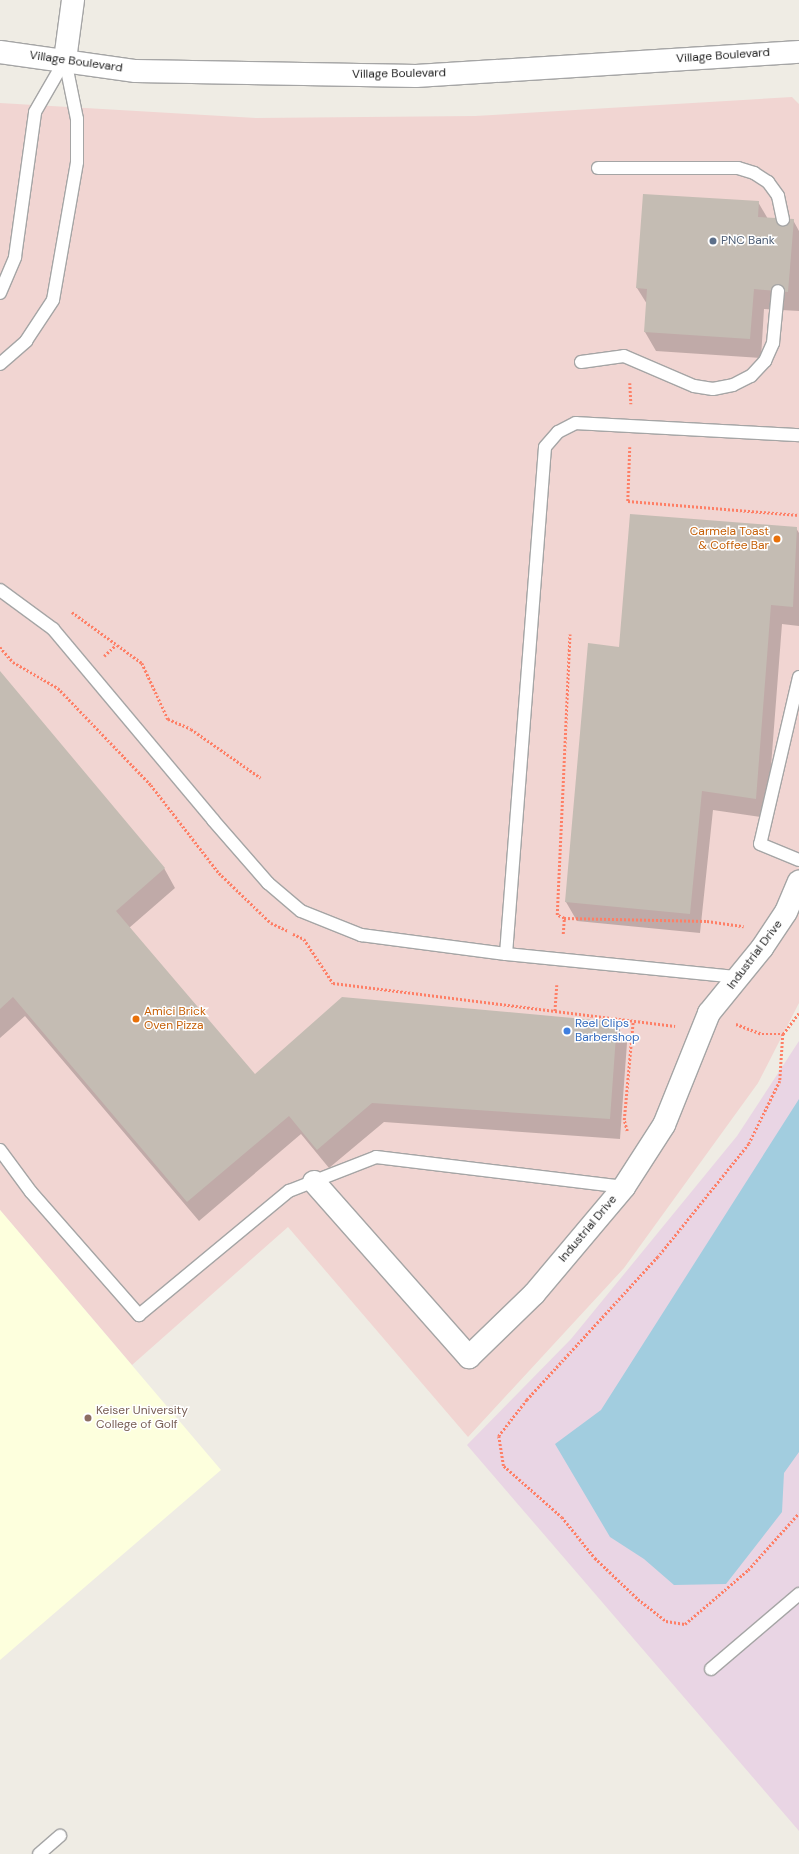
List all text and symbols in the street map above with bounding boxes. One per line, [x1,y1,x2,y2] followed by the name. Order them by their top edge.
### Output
[676,46,770,66] street label: Village Boulevard
[28,48,124,76] street label: Village Boulevard
[352,66,446,82] street label: Village Boulevard
[721,234,775,248] place label: PNC Bank
[708,236,718,246] marker: PNC Bank
[690,525,769,553] place label: Carmela Toast & Coffee Bar
[772,534,782,544] marker: Carmela Toast & Coffee Bar
[724,918,786,992] street label: Industrial Drive
[144,1005,206,1033] place label: Amici Brick Oven Pizza
[131,1014,141,1024] marker: Amici Brick Oven Pizza
[575,1017,640,1045] place label: Reel Clips Barbershop
[562,1026,572,1036] marker: Reel Clips Barbershop
[556,1193,620,1265] street label: Industrial Drive
[96,1404,188,1432] place label: Keiser University College of Golf
[83,1413,93,1423] marker: Keiser University College of Golf

